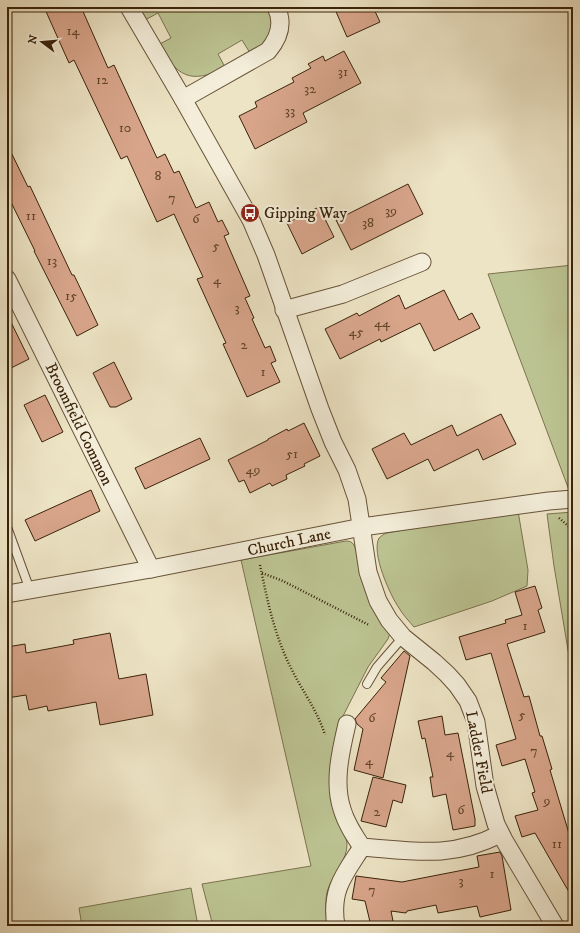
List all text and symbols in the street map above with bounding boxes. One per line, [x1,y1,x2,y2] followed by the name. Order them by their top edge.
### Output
[22,22,62,62] north arrow
[66,22,81,40] house number: 14
[25,33,41,46] text: N
[338,63,348,81] house number: 31
[96,71,108,89] house number: 12
[304,80,316,98] house number: 32
[285,102,295,120] house number: 33
[119,119,131,137] house number: 10
[154,167,162,185] house number: 8
[168,189,176,207] house number: 7
[239,202,261,224] bus stop icon: Gipping Way
[385,202,397,220] house number: 39
[264,203,347,223] place label: Gipping Way
[26,207,36,225] house number: 11
[192,210,200,228] house number: 6
[362,214,374,232] house number: 38
[213,237,220,255] house number: 5
[47,252,57,270] house number: 13
[213,271,222,289] house number: 4
[65,287,77,305] house number: 15
[234,299,240,317] house number: 3
[374,314,391,332] house number: 44
[349,323,364,341] house number: 45
[241,336,248,354] house number: 2
[41,359,118,489] street label: Broomfield Common
[260,363,266,381] house number: 1
[286,445,298,463] house number: 51
[245,461,261,479] house number: 49
[246,523,333,561] street label: Church Lane
[522,617,528,635] house number: 1
[519,706,526,724] house number: 5
[368,709,376,727] house number: 6
[461,709,497,795] street label: Ladder Field
[530,742,538,760] house number: 7
[446,744,455,762] house number: 4
[365,752,374,770] house number: 4
[543,792,551,810] house number: 9
[457,801,465,819] house number: 6
[374,803,381,821] house number: 2
[552,835,562,853] house number: 11
[489,865,495,883] house number: 1
[458,872,464,890] house number: 3
[368,881,376,899] house number: 7

